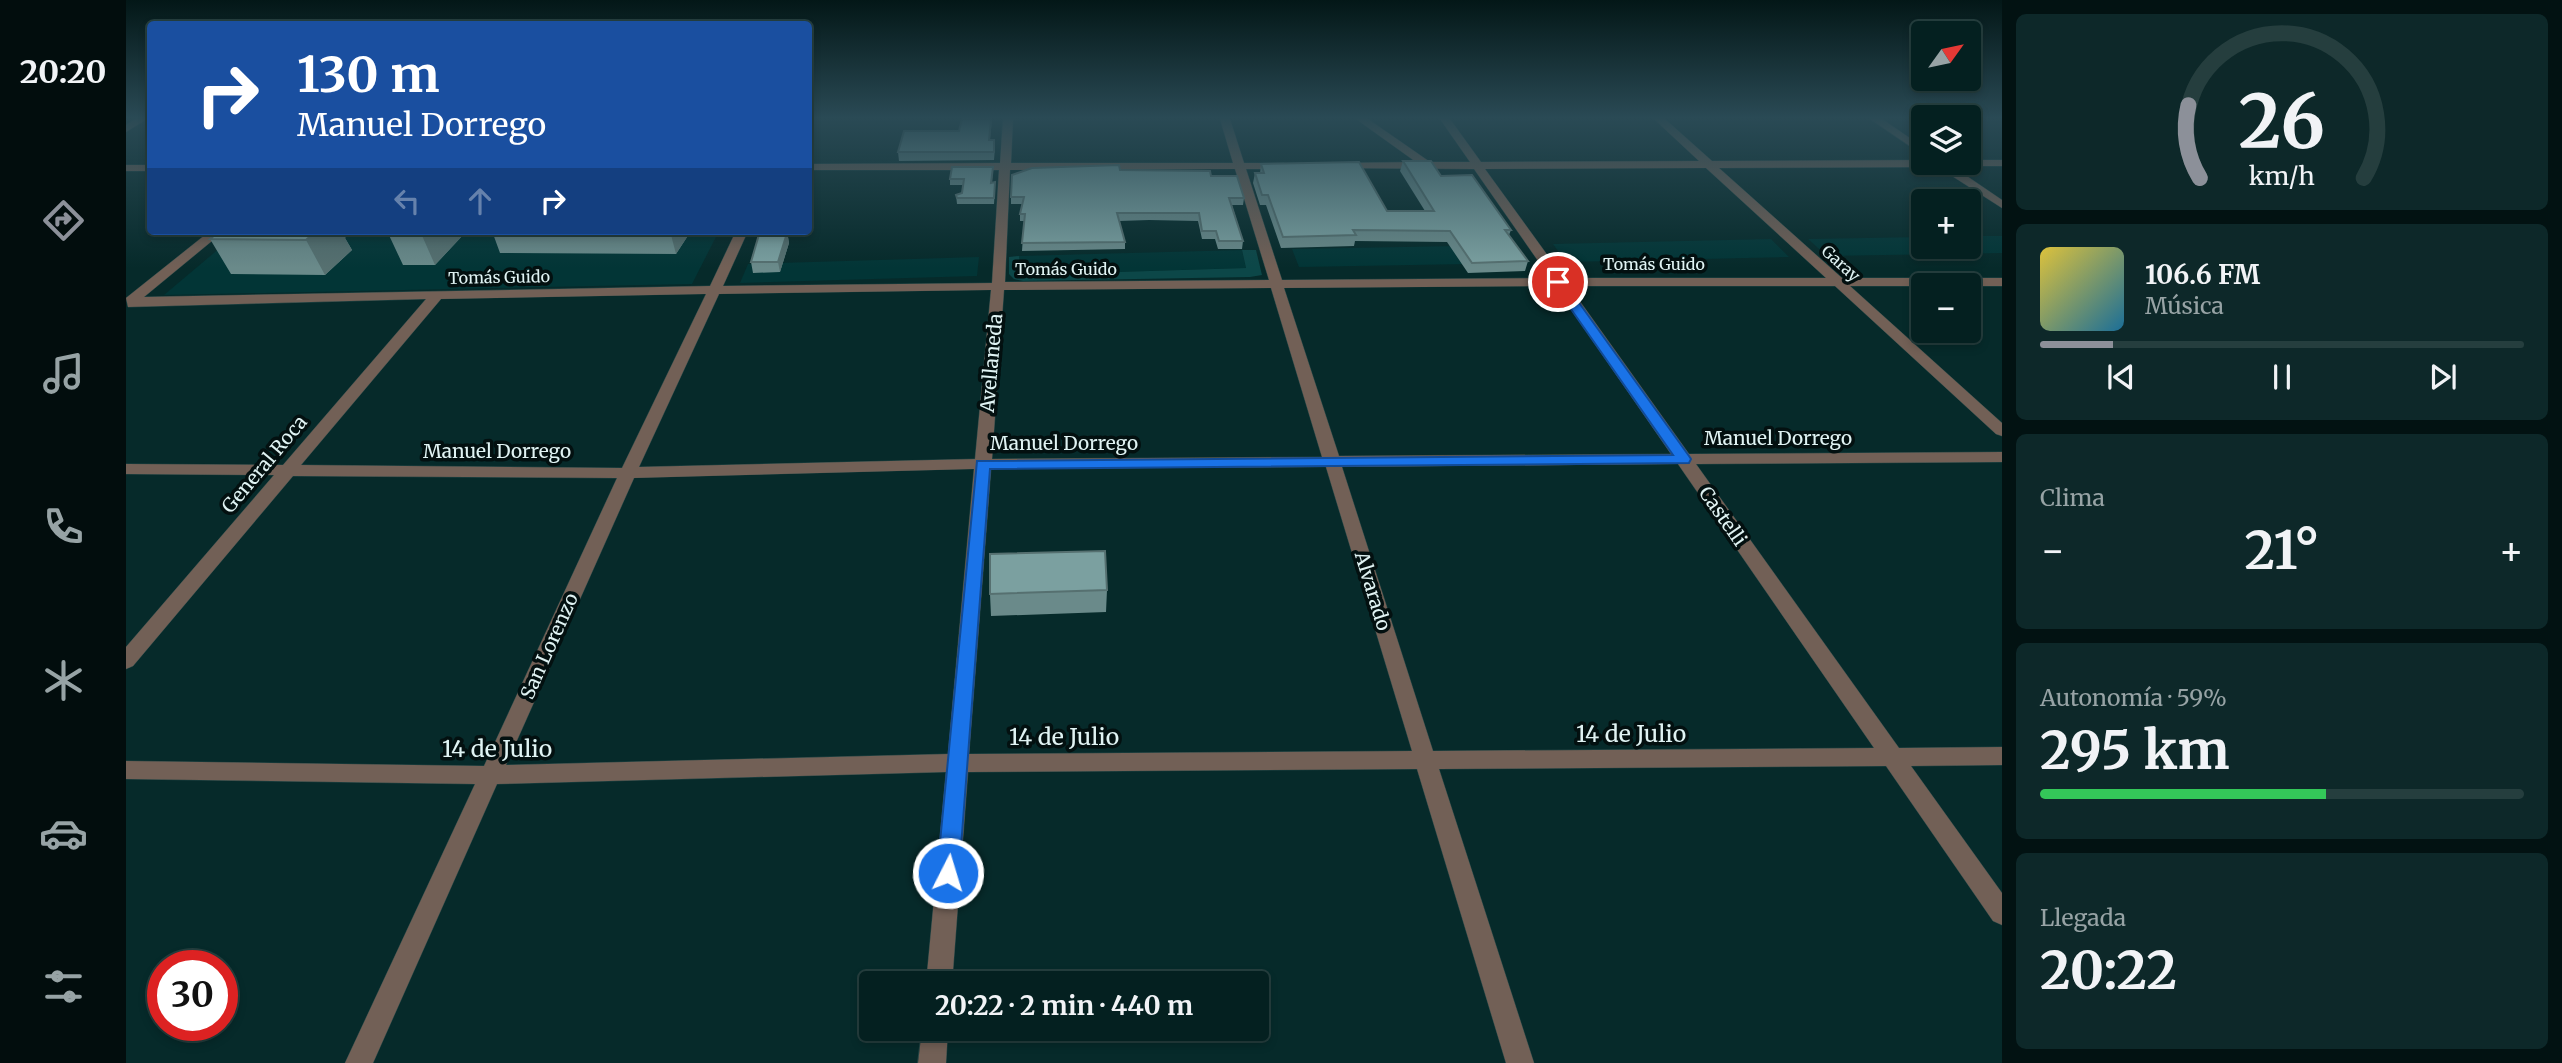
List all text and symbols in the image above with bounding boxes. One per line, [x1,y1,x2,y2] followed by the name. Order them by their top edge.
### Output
[1911,21,1981,91] north arrow
[1911,21,1981,343] map controls
[297,44,440,105] text: 130 m
[182,49,273,140] icon: right
[20,52,106,92] text: 20:20
[2239,76,2325,168] text: 26
[297,105,546,145] text: Manuel Dorrego
[1911,105,1981,175] button: layers
[2249,160,2315,192] text: km/h
[388,182,426,220] icon: left
[461,182,499,220] icon: ahead
[534,182,572,220] icon: right
[1911,189,1981,259] button: +
[39,196,88,245] icon: directions
[1818,241,1865,286] street label: Garay
[1528,252,1588,312] pin
[1603,254,1705,274] street label: Tomás Guido
[2145,258,2260,291] text: 106.6 FM
[1015,259,1117,279] street label: Tomás Guido
[1539,263,1577,301] icon: arrive
[448,266,550,288] street label: Tomás Guido
[1911,273,1981,343] button: −
[2145,291,2224,320] text: Música
[975,313,1007,414] street label: Avellaneda
[39,349,88,398] icon: music
[2102,358,2140,396] icon: previous
[2263,358,2301,396] icon: pause
[2424,358,2462,396] icon: next
[216,410,312,518] street label: General Roca
[1704,426,1852,450] street label: Manuel Dorrego
[990,431,1138,455] street label: Manuel Dorrego
[423,439,571,463] street label: Manuel Dorrego
[1694,482,1752,550] street label: Castelli
[2040,483,2105,512] text: Clima
[39,502,88,551] icon: phone
[2244,518,2320,583] text: 21°
[2040,527,2065,574] text: −
[2499,527,2524,574] text: +
[1349,548,1396,633] street label: Alvarado
[515,589,583,703] street label: San Lorenzo
[39,656,88,705] icon: climate
[2040,683,2227,712] text: Autonomía · 59%
[2040,718,2230,783] text: 295 km
[1576,719,1686,748] street label: 14 de Julio
[1009,722,1119,751] street label: 14 de Julio
[442,734,552,763] street label: 14 de Julio
[39,809,88,858] icon: car
[911,836,985,910] position arrow
[2040,903,2126,932] text: Llegada
[2040,938,2177,1003] text: 20:22
[147,950,238,1041] speed limit sign: 30
[39,962,88,1011] icon: filters
[935,989,1193,1022] text: 20:22 · 2 min · 440 m

